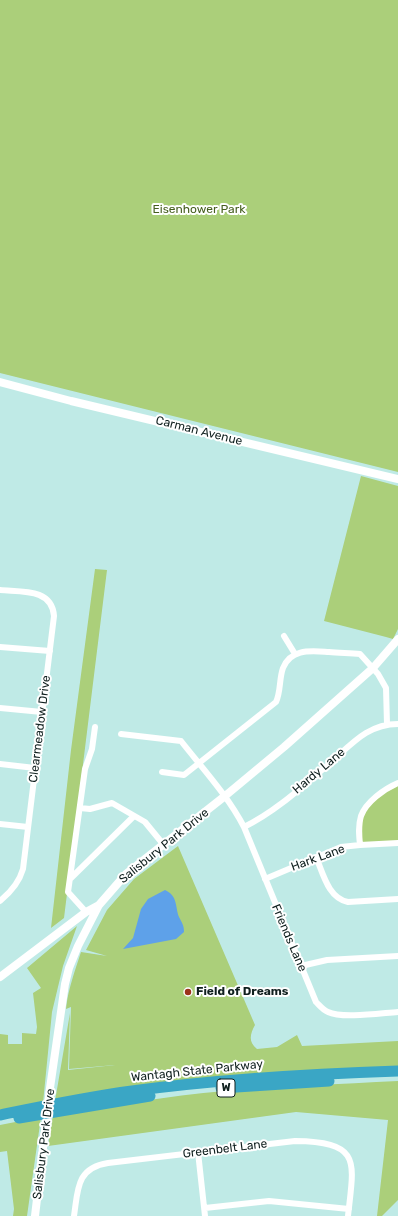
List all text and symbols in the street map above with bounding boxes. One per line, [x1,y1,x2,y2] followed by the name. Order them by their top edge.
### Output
[153,203,245,217] park label: Eisenhower Park
[154,413,244,449] street label: Carman Avenue
[26,674,54,784] street label: Clearmeadow Drive
[290,745,348,797] street label: Hardy Lane
[116,805,212,887] street label: Salisbury Park Drive
[289,842,347,874] street label: Hark Lane
[268,902,310,974] street label: Friends Lane
[196,985,289,999] place label: Field of Dreams
[183,987,193,997] marker: Field of Dreams
[130,1057,264,1085] street label: Wantagh State Parkway
[217,1079,235,1097] road number: W
[30,1088,58,1200] street label: Salisbury Park Drive
[182,1137,268,1161] street label: Greenbelt Lane

